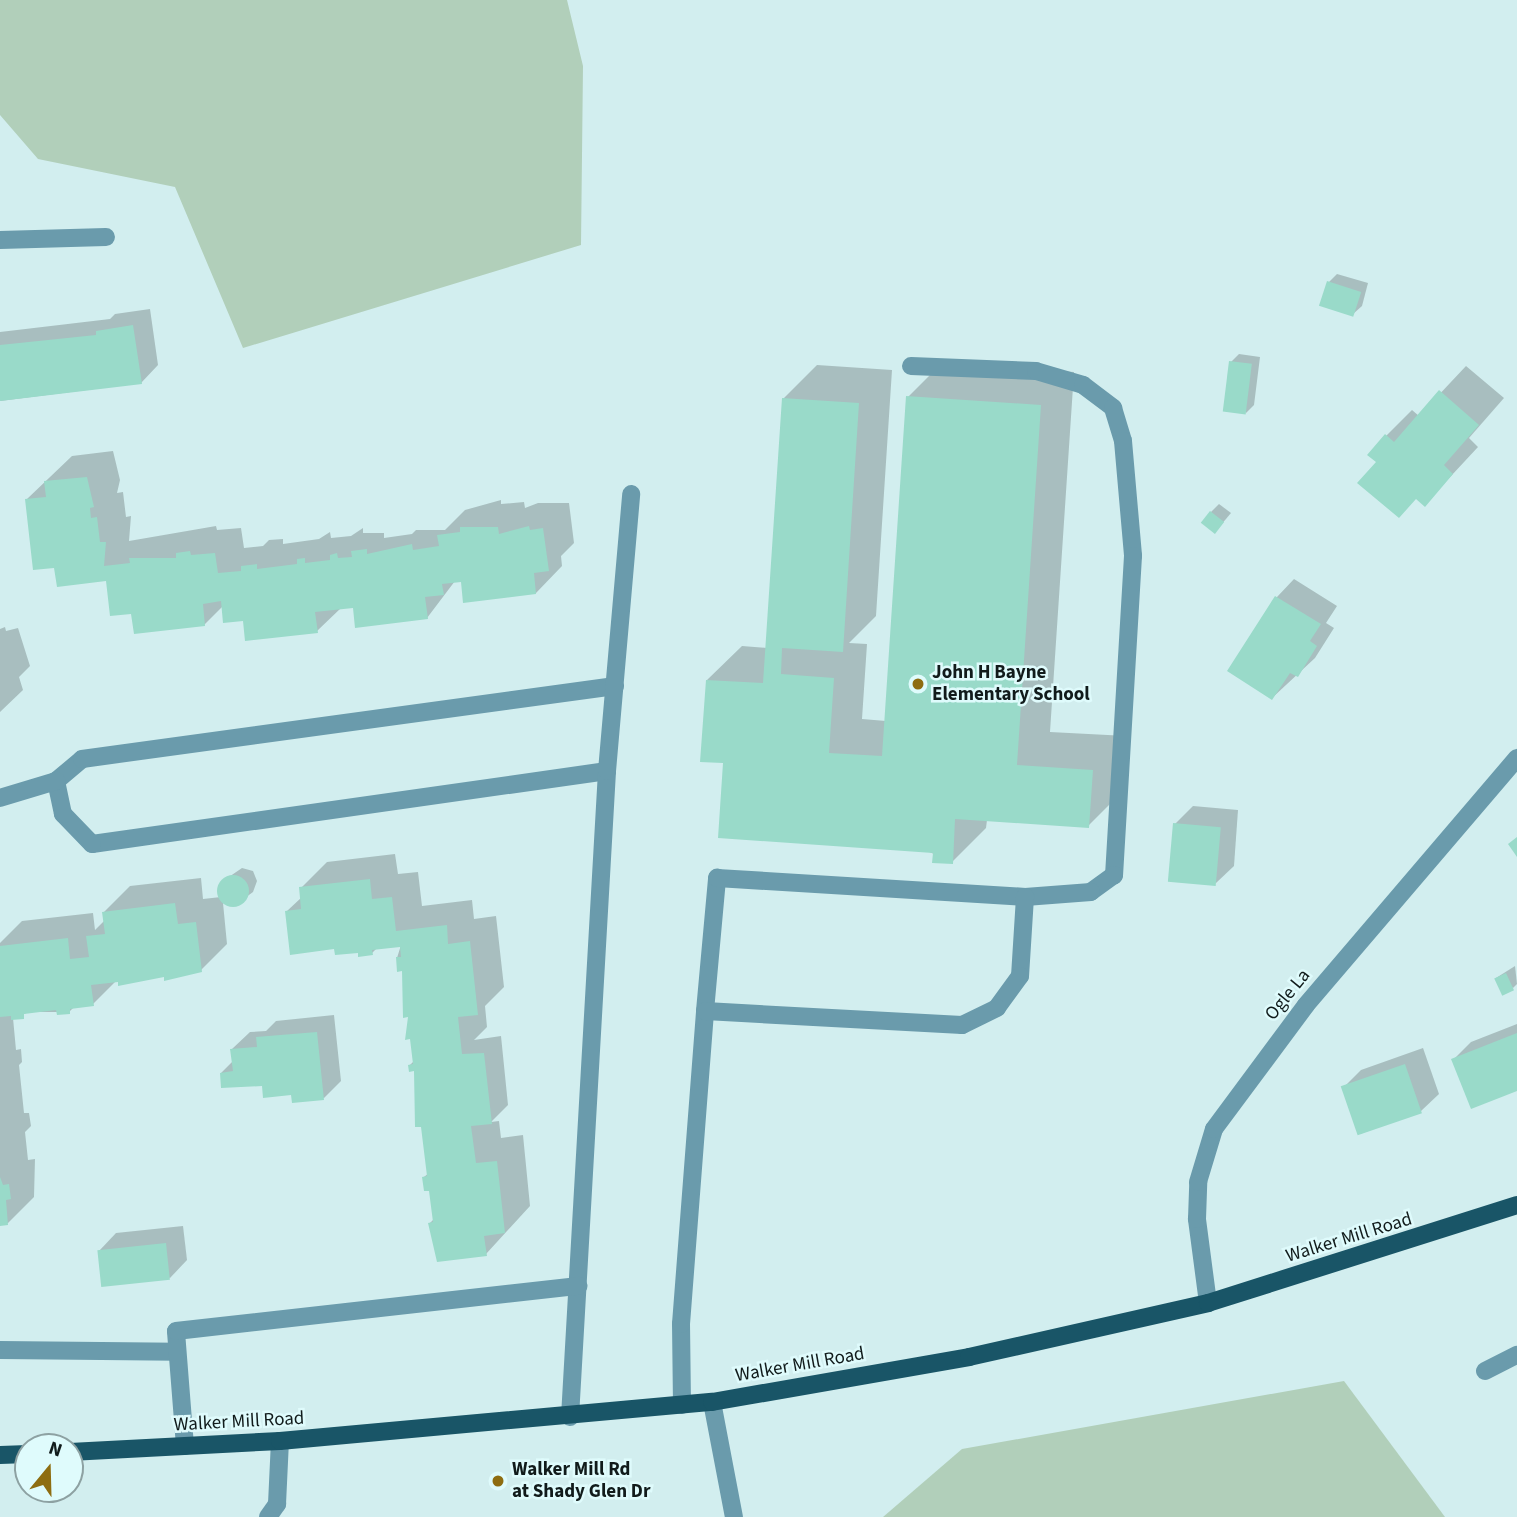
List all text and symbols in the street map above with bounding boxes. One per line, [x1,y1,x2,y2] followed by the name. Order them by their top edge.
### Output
[932,662,1090,706] place label: John H Bayne Elementary School
[910,676,926,692] marker: John H Bayne Elementary School
[1261,965,1315,1025] street label: Ogle La
[1283,1208,1415,1268] street label: Walker Mill Road
[734,1342,866,1388] street label: Walker Mill Road
[173,1407,305,1437] street label: Walker Mill Road
[14,1433,84,1503] north arrow
[45,1435,66,1464] text: N
[512,1459,650,1503] place label: Walker Mill Rd at Shady Glen Dr
[490,1473,506,1489] marker: Walker Mill Rd at Shady Glen Dr

